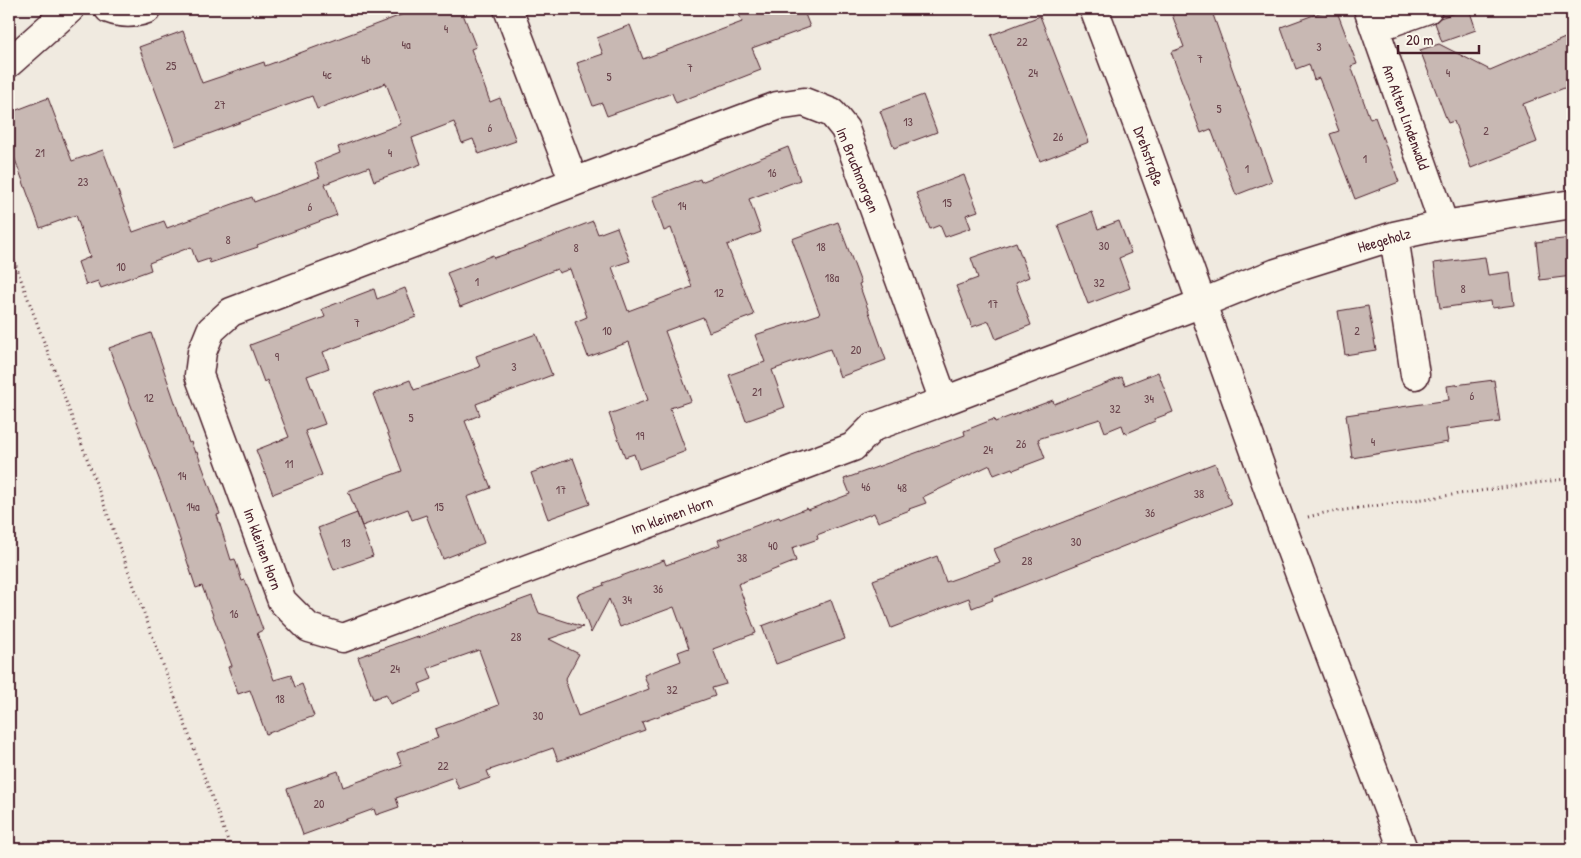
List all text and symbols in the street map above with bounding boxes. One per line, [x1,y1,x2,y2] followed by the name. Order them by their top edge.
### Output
[444,20,449,37] house number: 4
[1398,22,1480,54] scale bar
[1406,29,1433,50] text: 20 m
[1016,33,1028,50] house number: 22
[401,36,411,53] house number: 4a
[1316,38,1322,55] house number: 3
[1197,50,1203,67] house number: 7
[361,51,371,68] house number: 4b
[166,57,176,74] house number: 25
[687,59,693,76] house number: 7
[1377,61,1435,173] street label: Am Alten Lindenwald
[1028,64,1039,81] house number: 24
[1446,64,1451,81] house number: 4
[322,66,332,83] house number: 4c
[606,68,612,85] house number: 5
[214,96,226,113] house number: 27
[1216,100,1222,117] house number: 5
[903,113,913,130] house number: 13
[488,119,493,136] house number: 6
[1483,122,1489,139] house number: 2
[1129,123,1169,189] street label: Drehstraße
[831,124,885,216] street label: Im Bruchmorgen
[1053,128,1063,145] house number: 26
[35,144,45,161] house number: 21
[388,144,393,161] house number: 4
[1363,150,1367,167] house number: 1
[1245,160,1249,177] house number: 1
[767,164,777,181] house number: 16
[78,173,89,190] house number: 23
[942,194,952,211] house number: 15
[678,197,687,214] house number: 14
[308,198,313,215] house number: 6
[1355,222,1414,258] street label: Heegeholz
[225,231,231,248] house number: 8
[1099,237,1109,254] house number: 30
[816,238,826,255] house number: 18
[573,239,579,256] house number: 8
[116,258,126,275] house number: 10
[825,269,839,286] house number: 18a
[475,273,479,290] house number: 1
[1094,274,1105,291] house number: 32
[1460,280,1466,297] house number: 8
[714,284,724,301] house number: 12
[988,295,998,312] house number: 17
[354,314,360,331] house number: 7
[602,322,612,339] house number: 10
[1354,322,1360,339] house number: 2
[851,341,862,358] house number: 20
[275,348,280,365] house number: 9
[511,358,517,375] house number: 3
[752,383,762,400] house number: 21
[1470,387,1475,404] house number: 6
[144,389,154,406] house number: 12
[1144,390,1154,407] house number: 34
[1110,400,1121,417] house number: 32
[408,409,414,426] house number: 5
[636,427,645,444] house number: 19
[1371,433,1376,450] house number: 4
[1016,435,1026,452] house number: 26
[983,441,994,458] house number: 24
[285,455,293,472] house number: 11
[178,467,187,484] house number: 14
[861,478,871,495] house number: 46
[897,479,907,496] house number: 48
[556,481,566,498] house number: 17
[1194,485,1204,502] house number: 38
[628,490,716,539] street label: Im kleinen Horn
[186,498,200,515] house number: 14a
[434,498,444,515] house number: 15
[1145,504,1155,521] house number: 36
[239,505,288,593] street label: Im kleinen Horn
[1071,533,1081,550] house number: 30
[341,534,351,551] house number: 13
[768,537,778,554] house number: 40
[737,549,747,566] house number: 38
[1022,552,1032,569] house number: 28
[653,580,663,597] house number: 36
[622,591,632,608] house number: 34
[229,605,239,622] house number: 16
[511,628,521,645] house number: 28
[390,660,401,677] house number: 24
[667,681,678,698] house number: 32
[275,690,285,707] house number: 18
[533,707,543,724] house number: 30
[437,757,449,774] house number: 22
[314,795,325,812] house number: 20

